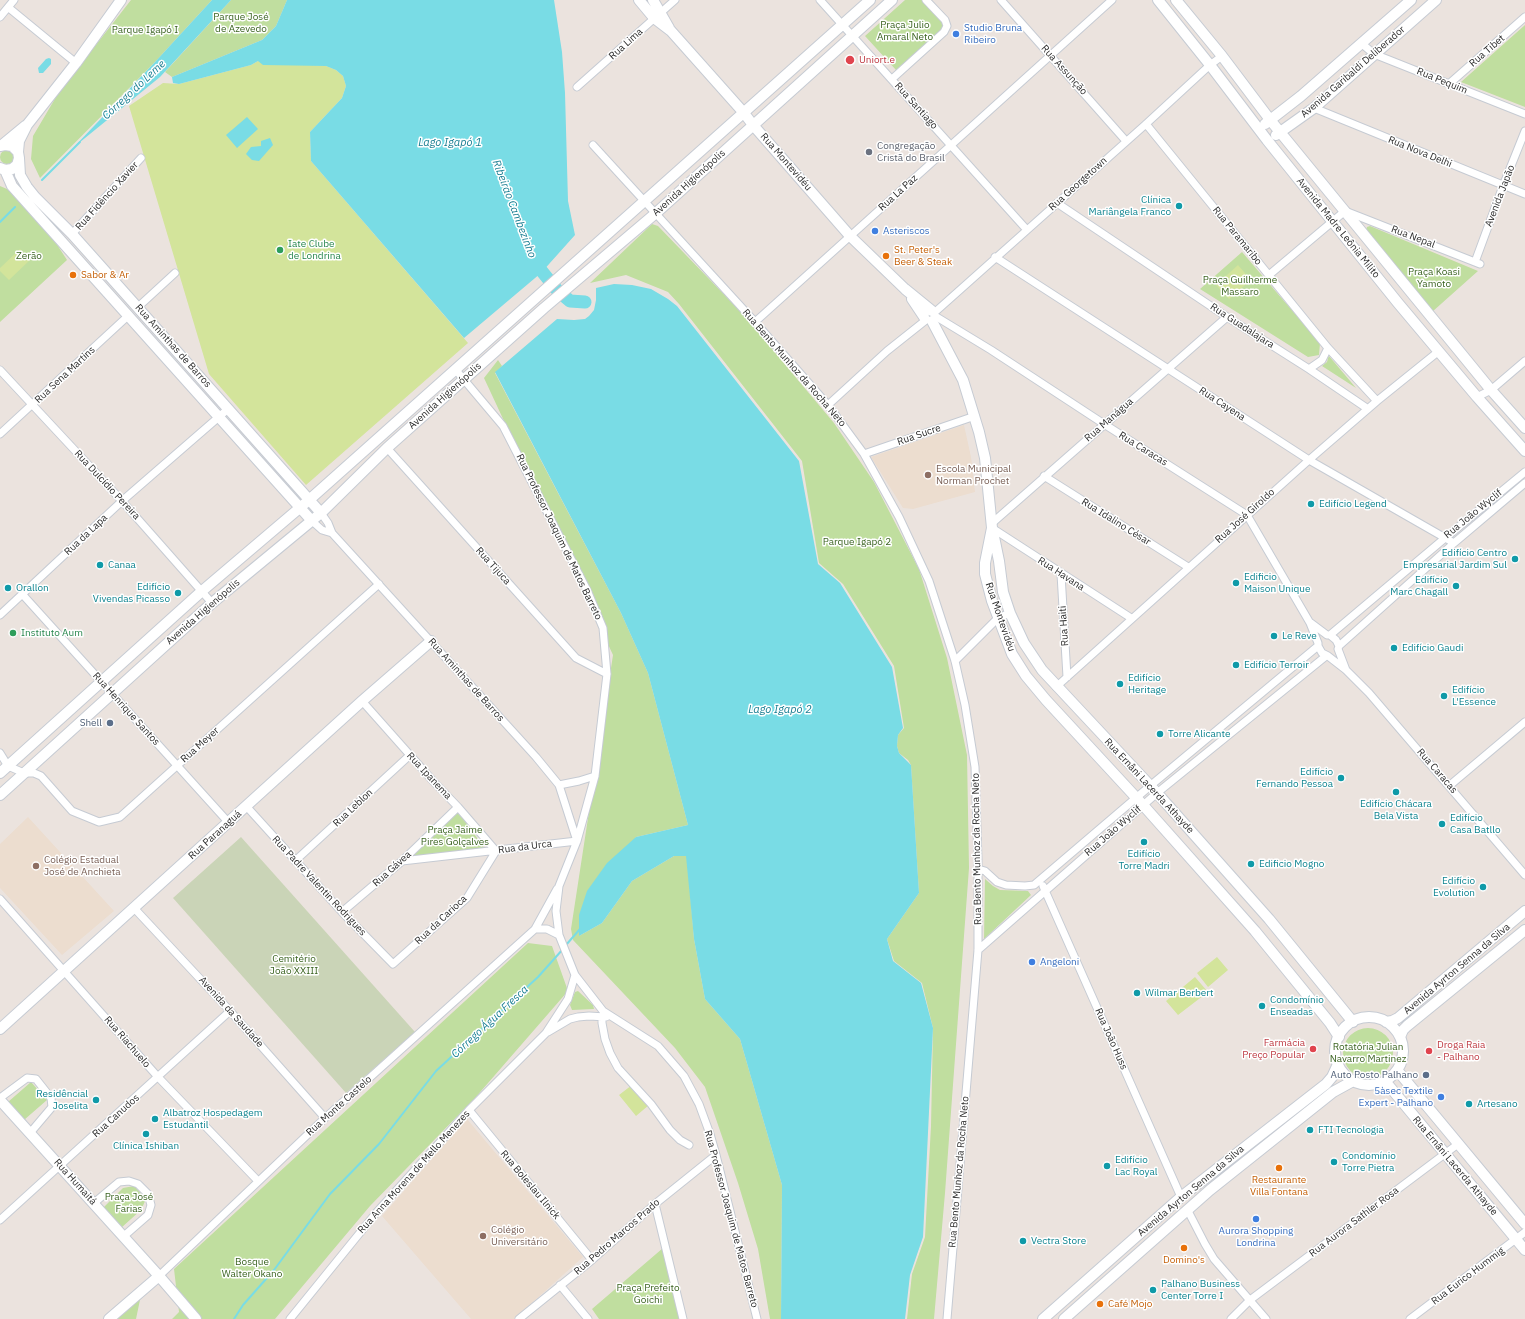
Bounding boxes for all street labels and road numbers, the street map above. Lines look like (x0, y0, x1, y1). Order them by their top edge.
street label: Avenida Garibaldi Deliberador (1299, 24, 1407, 120)
street label: Rua Lima (607, 26, 645, 62)
street label: Rua Tibet (1467, 32, 1507, 70)
street label: Rua Assunção (1038, 43, 1090, 97)
street label: Rua Pequim (1415, 65, 1469, 97)
street label: Rua Santiago (892, 80, 940, 132)
street label: Rua Montevidéu (758, 131, 814, 193)
street label: Rua Nova Delhi (1386, 134, 1454, 170)
street label: Avenida Higienópolis (650, 147, 728, 219)
street label: Rua Georgetown (1046, 155, 1110, 213)
street label: Rua Fidêncio Xavier (73, 159, 141, 233)
street label: Avenida Japão (1483, 163, 1517, 229)
street label: Rua La Paz (876, 172, 920, 214)
street label: Avenida Madre Leônia Milito (1294, 175, 1382, 281)
street label: Rua Paramaribo (1210, 204, 1264, 268)
street label: Rua Nepal (1389, 223, 1437, 251)
street label: Rua Guadalajara (1208, 301, 1276, 351)
street label: Rua Aminthas de Barros (132, 302, 214, 390)
street label: Rua Bento Munhoz da Rocha Neto (740, 307, 848, 429)
street label: Rua Sena Martins (32, 344, 98, 406)
street label: Avenida Higienópolis (406, 360, 484, 432)
street label: Rua Cayena (1197, 385, 1247, 423)
street label: Rua Manágua (1082, 396, 1136, 444)
street label: Rua Sucre (896, 422, 942, 448)
street label: Rua Caracas (1116, 429, 1170, 469)
street label: Rua Dulcídio Pereira (72, 448, 142, 522)
street label: Rua Professor Joaquim de Matos Barreto (513, 452, 605, 622)
street label: Rua José Giroldo (1213, 486, 1277, 546)
street label: Rua João Wyclif (1442, 487, 1504, 541)
street label: Rua Idalino César (1079, 496, 1153, 548)
street label: Rua da Lapa (62, 512, 110, 558)
street label: Rua Tijuca (473, 545, 513, 587)
street label: Rua Havana (1035, 554, 1087, 594)
street label: Avenida Higienópolis (164, 577, 242, 647)
street label: Rua Montevidéu (983, 581, 1017, 653)
street label: Rua Haiti (1057, 605, 1071, 647)
street label: Rua Aminthas de Barros (425, 636, 507, 724)
street label: Rua Henrique Santos (90, 670, 162, 748)
street label: Rua Meyer (178, 725, 222, 765)
street label: Rua Ernâni Lacerda Athayde (1102, 736, 1196, 836)
street label: Rua Caracas (1414, 746, 1460, 796)
street label: Rua Ipanema (404, 750, 454, 802)
street label: Rua Bento Munhoz da Rocha Neto (970, 773, 984, 925)
street label: Rua Leblon (331, 787, 375, 829)
street label: Rua João Wyclif (1082, 803, 1144, 859)
street label: Rua Paranaguá (186, 808, 244, 862)
street label: Rua Padre Valentin Rodrigues (269, 833, 369, 939)
street label: Rua da Urca (497, 838, 553, 856)
street label: Rua Gávea (370, 849, 414, 889)
street label: Rua da Carioca (412, 893, 470, 947)
street label: Avenida Ayrton Senna da Silva (1401, 921, 1513, 1017)
street label: Avenida da Saudade (196, 974, 266, 1050)
street label: Rua João Huss (1092, 1006, 1130, 1072)
street label: Rua Riachuelo (101, 1014, 153, 1070)
street label: Rua Monte Castelo (304, 1073, 374, 1139)
street label: Rua Canudos (90, 1092, 142, 1140)
street label: Rua Bento Munhoz da Rocha Neto (946, 1096, 972, 1248)
street label: Rua Anna Morena de Mello Menezes (355, 1108, 473, 1236)
street label: Rua Ernâni Lacerda Athayde (1410, 1114, 1500, 1218)
street label: Rua Professor Joaquim de Matos Barreto (702, 1129, 760, 1309)
street label: Avenida Ayrton Senna da Silva (1135, 1143, 1247, 1239)
street label: Rua Boleslau Ilnick (498, 1148, 562, 1222)
street label: Rua Humaitá (51, 1156, 99, 1208)
street label: Rua Aurora Sathler Rosa (1307, 1184, 1401, 1260)
street label: Rua Pedro Marcos Prado (572, 1196, 662, 1278)
street label: Rua Eurico Hummig (1429, 1245, 1507, 1307)

